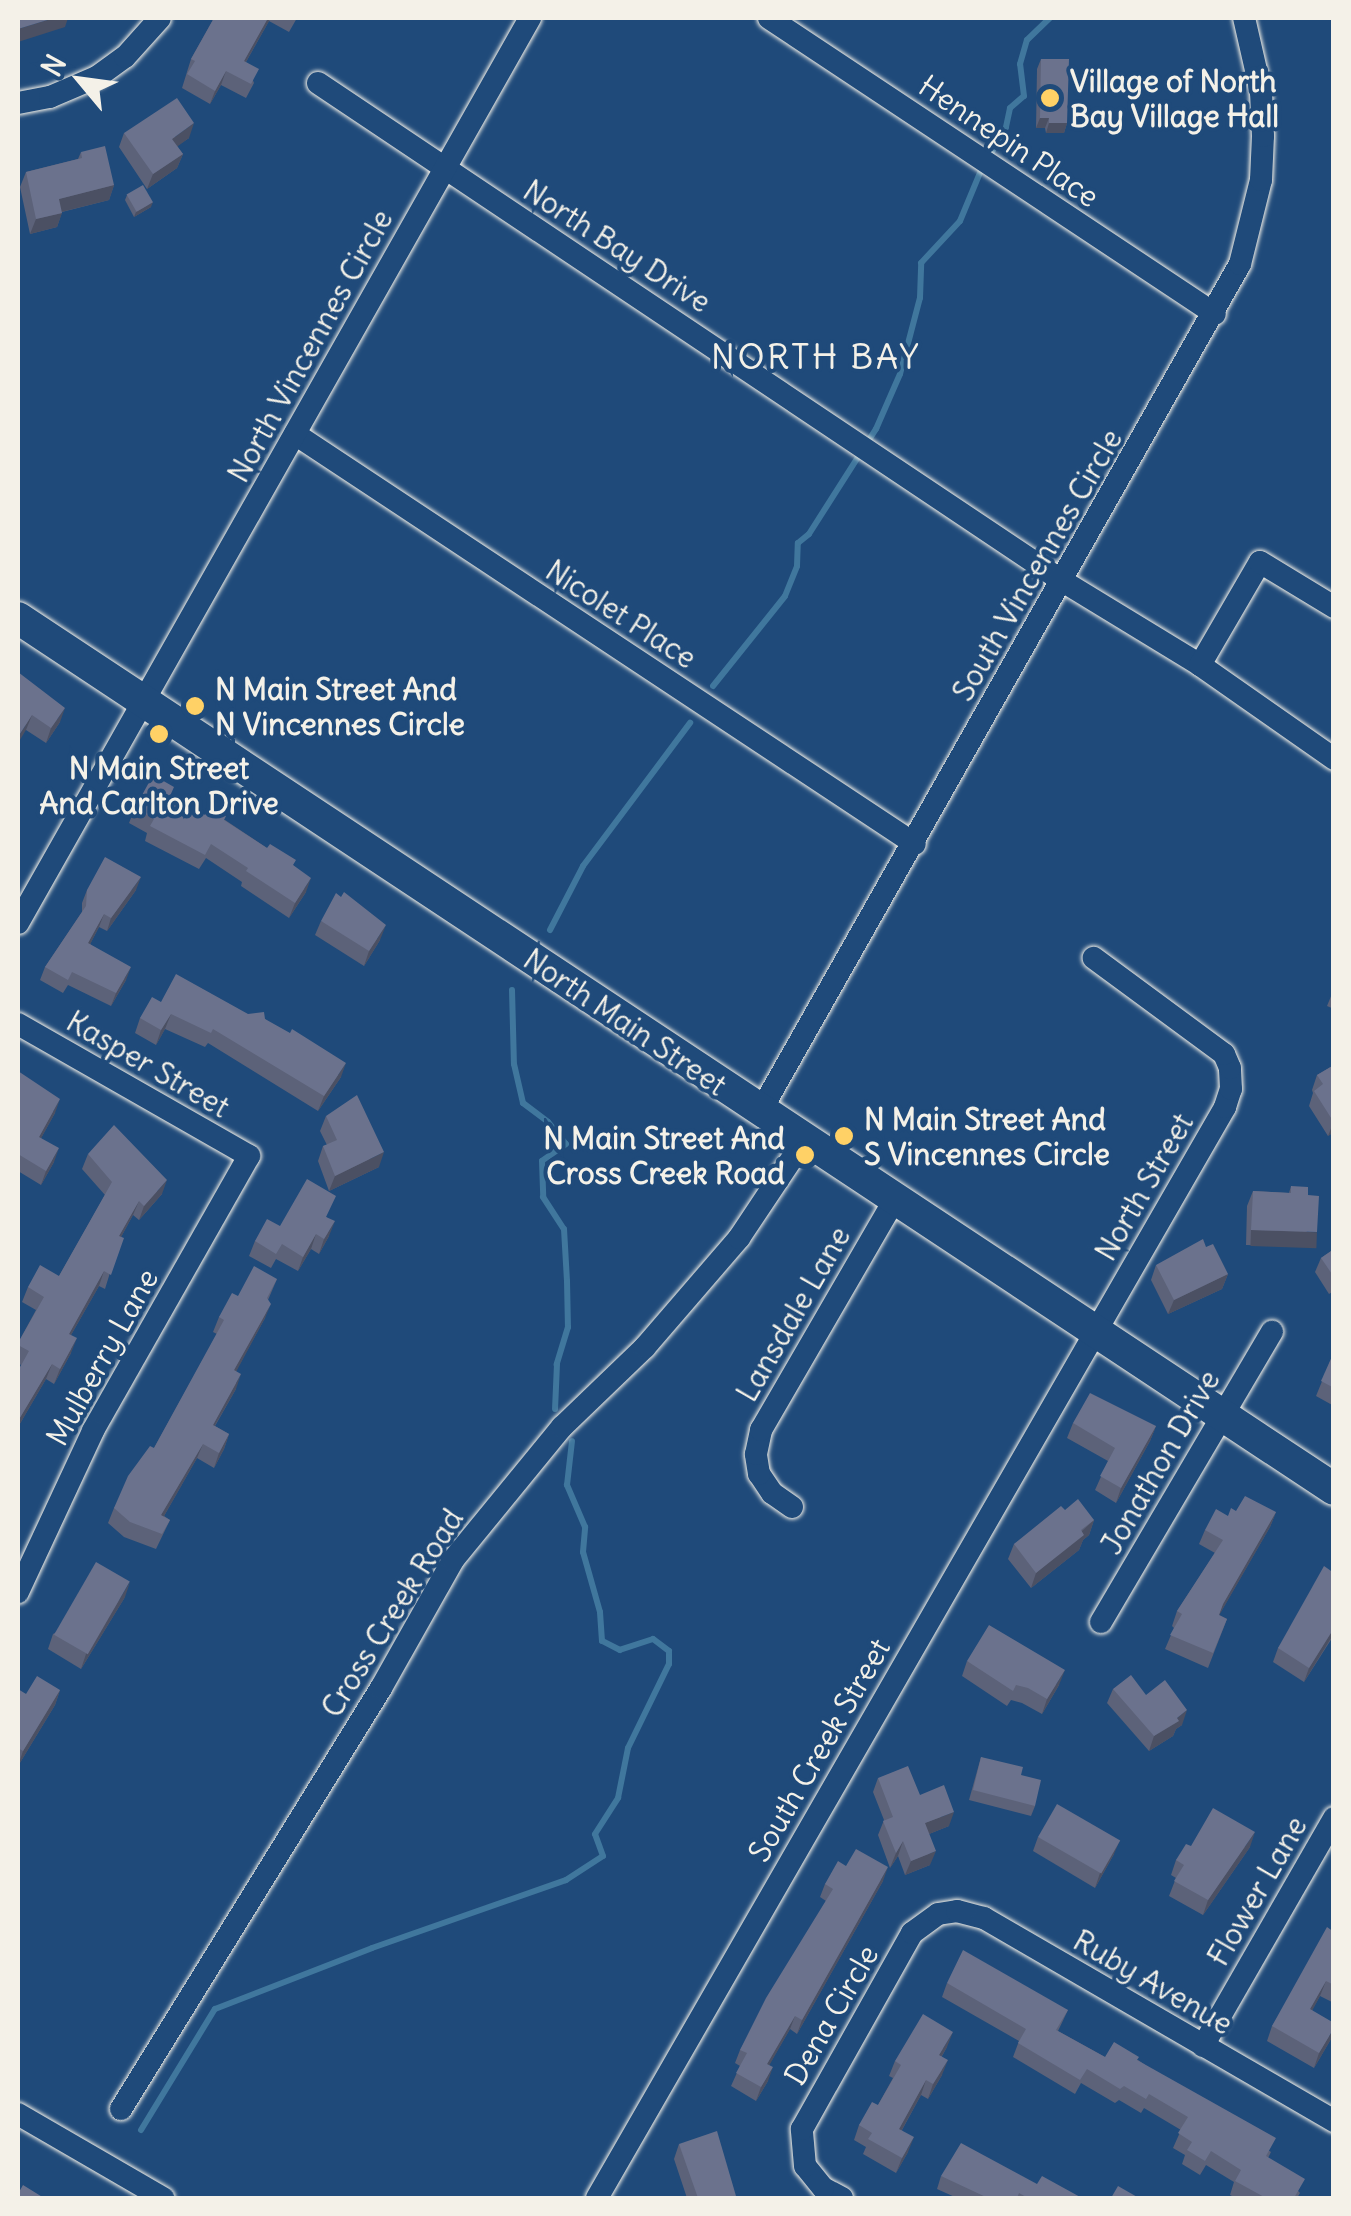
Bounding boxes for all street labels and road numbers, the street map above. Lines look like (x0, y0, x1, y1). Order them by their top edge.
street label: Hennepin Place (912, 68, 1106, 214)
street label: North Bay Drive (517, 172, 717, 320)
street label: North Vincennes Circle (220, 203, 400, 489)
street label: South Vincennes Circle (944, 423, 1130, 707)
street label: Nicolet Place (539, 552, 703, 676)
street label: North Main Street (517, 941, 733, 1103)
street label: Kasper Street (60, 1003, 236, 1125)
street label: North Street (1087, 1107, 1201, 1267)
street label: Lansdale Lane (728, 1220, 858, 1408)
street label: Mulberry Lane (39, 1262, 165, 1452)
street label: Jonathon Drive (1093, 1364, 1227, 1560)
street label: Cross Creek Road (313, 1502, 471, 1724)
street label: South Creek Street (741, 1632, 897, 1868)
street label: Flower Lane (1200, 1810, 1314, 1972)
street label: Ruby Avenue (1067, 1922, 1239, 2042)
street label: Dena Circle (776, 1939, 886, 2091)

